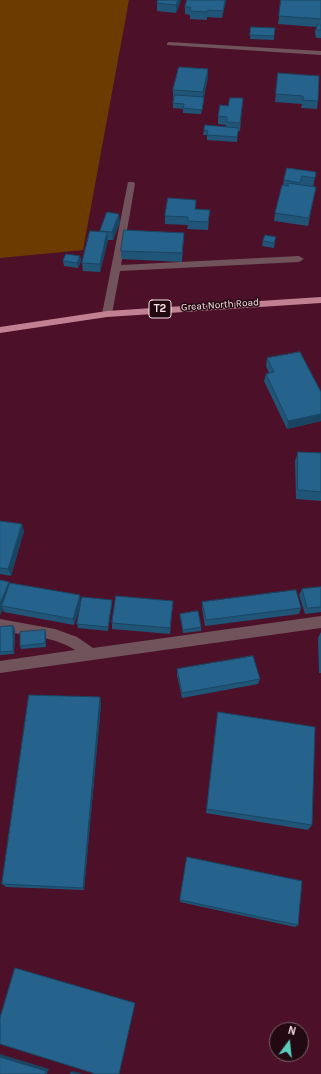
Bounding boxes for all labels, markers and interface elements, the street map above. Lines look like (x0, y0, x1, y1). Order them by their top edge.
street label: Great North Road (181, 296, 259, 314)
road number: T2 (149, 300, 171, 318)
north arrow (269, 1022, 309, 1062)
text: N (286, 1024, 297, 1038)

